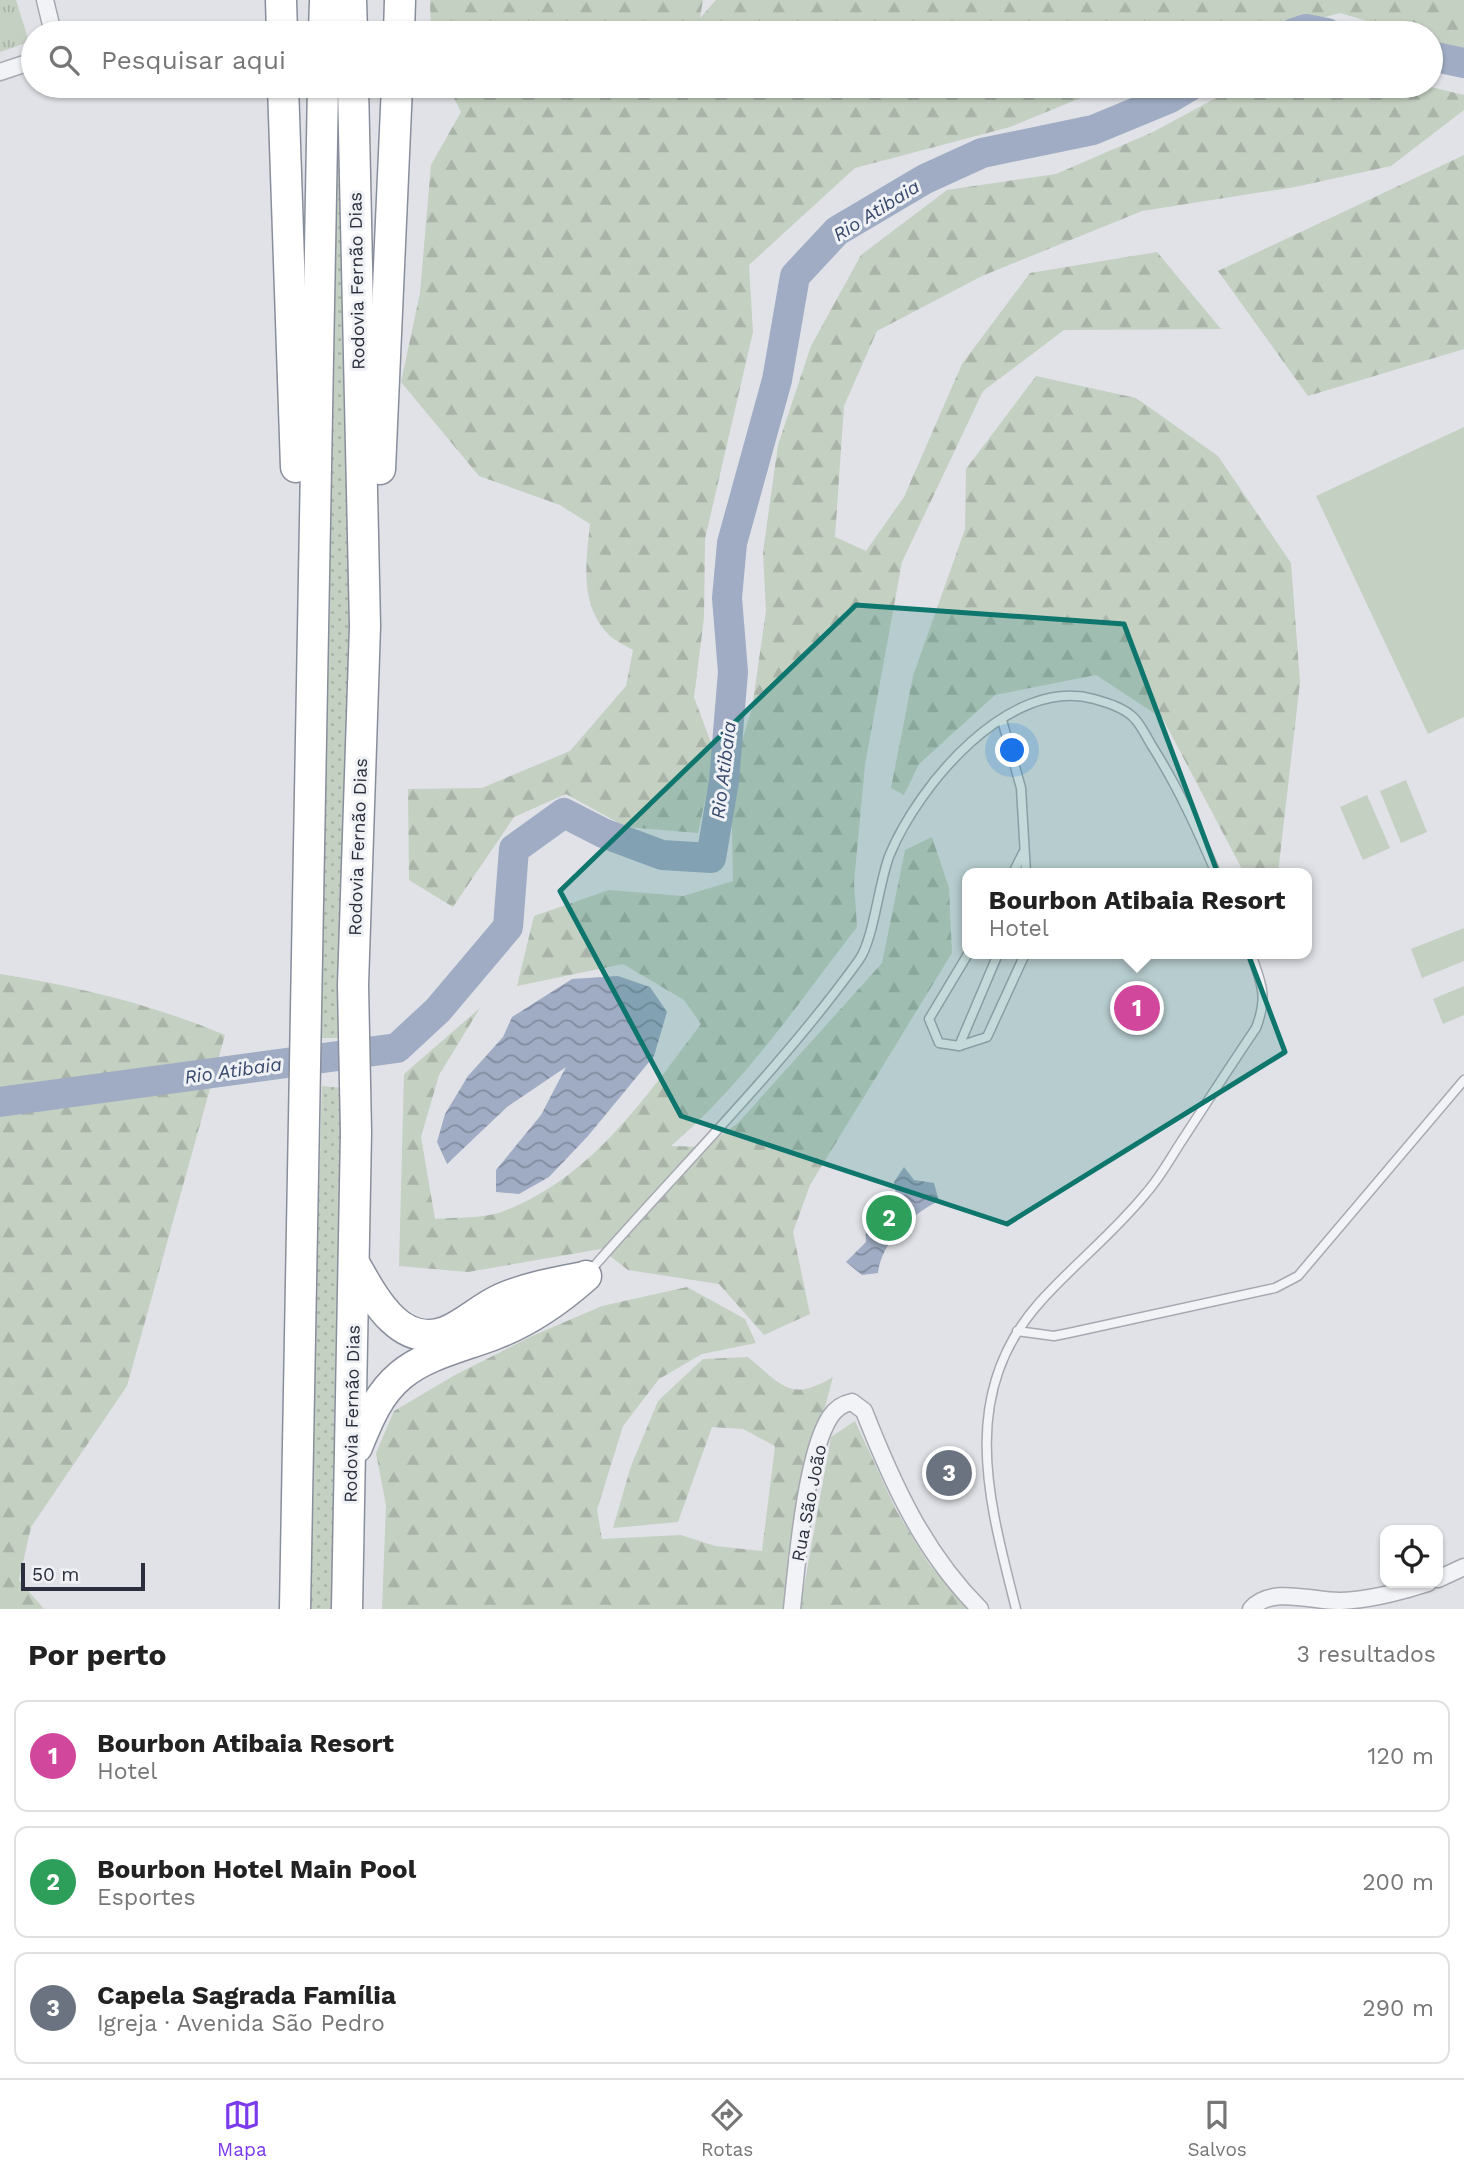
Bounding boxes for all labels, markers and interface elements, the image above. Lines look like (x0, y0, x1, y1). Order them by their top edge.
search box (21, 21, 1443, 98)
icon: search (45, 41, 83, 79)
text: Pesquisar aqui (101, 45, 286, 75)
water label: Rio Atibaia (829, 175, 924, 246)
street label: Rodovia Fernão Dias (344, 192, 369, 370)
water label: Rio Atibaia (706, 720, 741, 820)
your location (995, 733, 1029, 767)
street label: Rodovia Fernão Dias (344, 758, 371, 936)
popup (962, 868, 1312, 959)
text: Bourbon Atibaia Resort (989, 885, 1285, 915)
text: Hotel (989, 915, 1049, 942)
pin: 1 (1114, 982, 1160, 1034)
water label: Rio Atibaia (183, 1052, 283, 1089)
pin: 2 (866, 1192, 912, 1244)
street label: Rodovia Fernão Dias (339, 1325, 364, 1503)
street label: Rua São João (787, 1443, 830, 1563)
pin: 3 (926, 1447, 972, 1499)
map controls (1380, 1525, 1443, 1588)
button: locate (1380, 1525, 1443, 1588)
scale bar (21, 1560, 145, 1592)
text: 50 m (32, 1563, 79, 1586)
text: Por perto (28, 1637, 166, 1672)
text: 3 resultados (1297, 1641, 1436, 1668)
text: Bourbon Atibaia Resort (97, 1728, 394, 1758)
text: 1 (48, 1743, 58, 1770)
text: 120 m (1368, 1743, 1434, 1770)
text: Hotel (97, 1758, 157, 1785)
text: Bourbon Hotel Main Pool (97, 1854, 416, 1884)
text: 2 (46, 1869, 60, 1896)
text: 200 m (1362, 1869, 1434, 1896)
text: Esportes (97, 1884, 196, 1911)
text: Capela Sagrada Família (97, 1980, 396, 2010)
text: 3 (46, 1995, 60, 2022)
text: 290 m (1362, 1995, 1434, 2022)
text: Igreja · Avenida São Pedro (97, 2010, 385, 2037)
tab: Mapa (217, 2096, 267, 2161)
tab: Rotas (701, 2096, 753, 2161)
tab: Salvos (1187, 2096, 1247, 2161)

